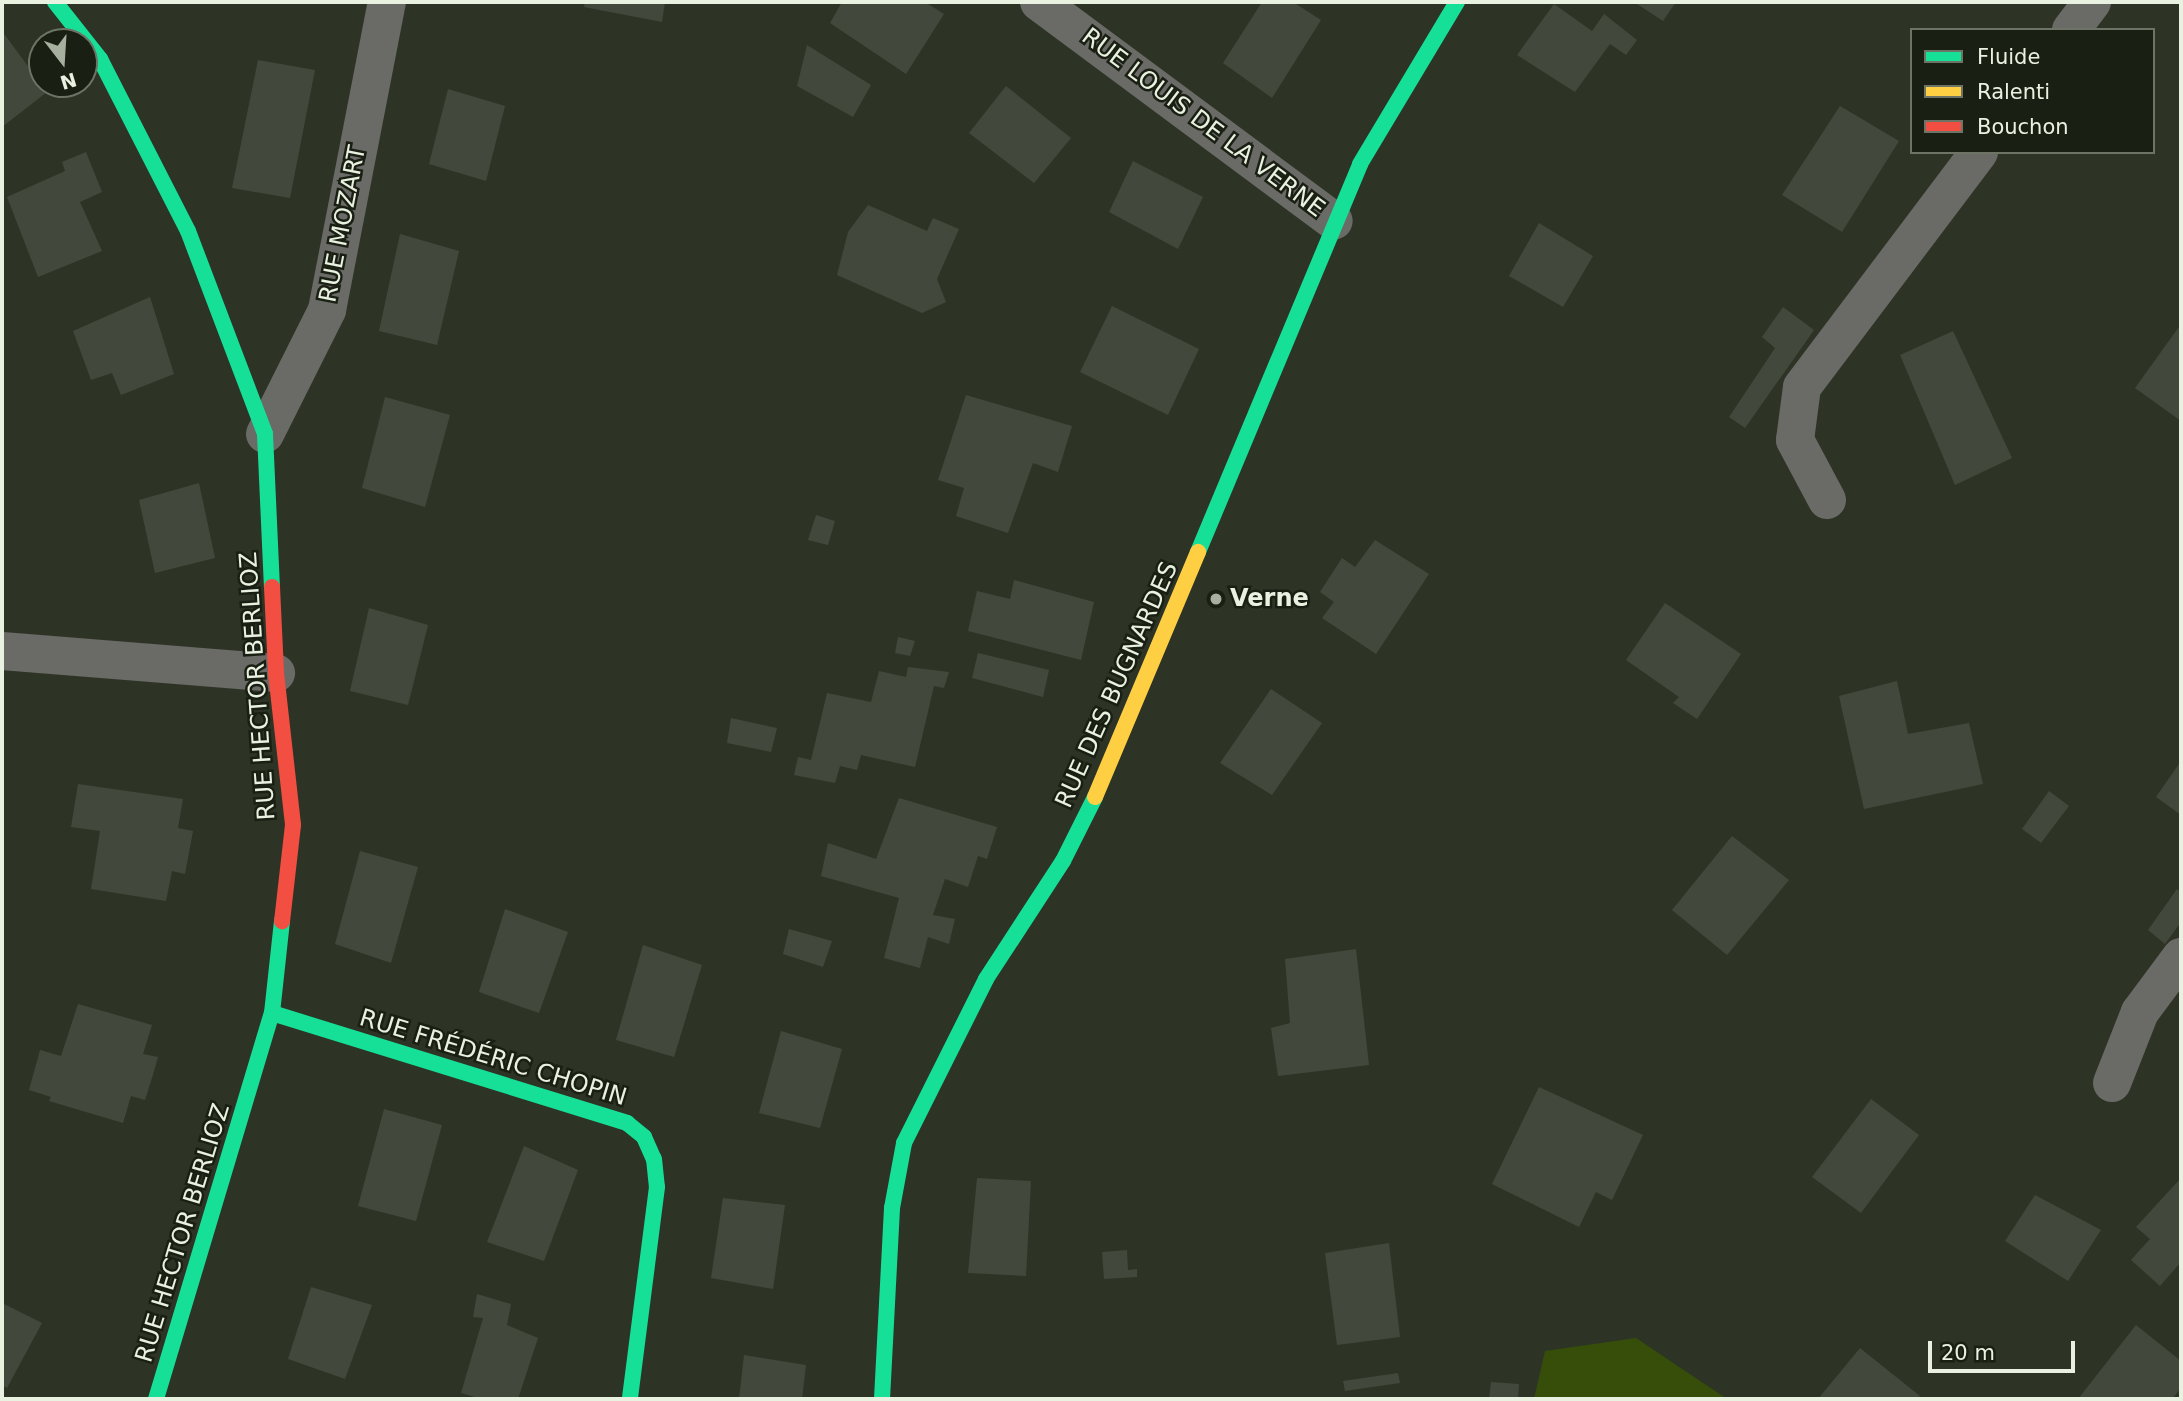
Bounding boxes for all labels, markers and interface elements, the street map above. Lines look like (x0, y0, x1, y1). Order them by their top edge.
street label: RUE LOUIS DE LA VERNE (1076, 22, 1330, 224)
north arrow (28, 28, 98, 98)
legend (1910, 28, 2155, 154)
text: Fluide (1977, 45, 2040, 69)
text: N (58, 68, 79, 94)
text: Ralenti (1977, 80, 2050, 104)
text: Bouchon (1977, 115, 2069, 139)
street label: RUE MOZART (314, 143, 372, 305)
street label: RUE HECTOR BERLIOZ (234, 551, 282, 821)
street label: RUE DES BUGNARDES (1050, 558, 1184, 812)
place label: Verne (1230, 585, 1309, 613)
marker: Verne (1208, 591, 1224, 607)
street label: RUE FRÉDÉRIC CHOPIN (356, 1004, 630, 1112)
street label: RUE HECTOR BERLIOZ (130, 1100, 236, 1366)
scale bar (1931, 1328, 2078, 1372)
text: 20 m (1941, 1341, 1995, 1365)

